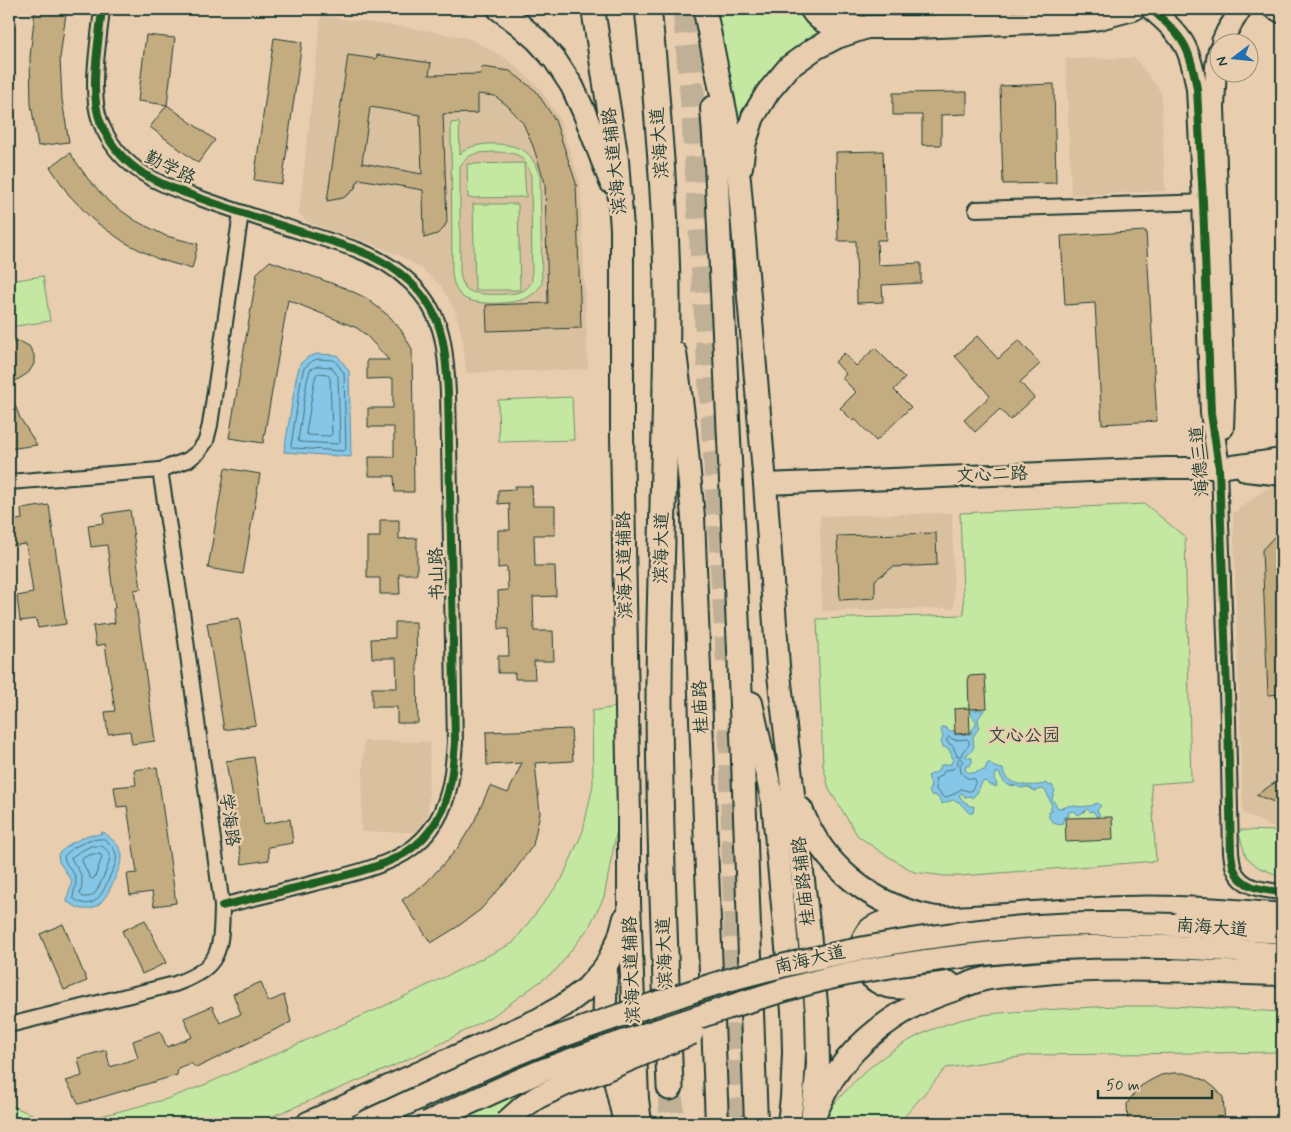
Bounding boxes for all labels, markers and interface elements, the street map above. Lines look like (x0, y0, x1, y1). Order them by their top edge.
north arrow (1208, 32, 1258, 82)
text: N (1213, 54, 1232, 68)
street label: 滨海大道辅路 (597, 106, 633, 216)
street label: 滨海大道 (646, 106, 674, 180)
street label: 勤学路 (140, 145, 200, 191)
street label: 海德三道 (1185, 424, 1215, 498)
street label: 文心二路 (956, 462, 1028, 488)
street label: 滨海大道辅路 (612, 511, 638, 619)
street label: 滨海大道 (649, 512, 675, 584)
street label: 书山路 (425, 547, 449, 601)
street label: 桂庙路 (688, 680, 714, 734)
park label: 文心公园 (988, 724, 1060, 748)
street label: 学海路 (213, 792, 245, 848)
street label: 桂庙路辅路 (787, 835, 821, 927)
street label: 南海大道 (1175, 914, 1249, 942)
street label: 滨海大道辅路 (618, 916, 646, 1024)
street label: 滨海大道 (652, 917, 678, 989)
street label: 南海大道 (772, 940, 848, 980)
scale bar (1098, 1067, 1212, 1099)
text: 50 m (1106, 1076, 1140, 1096)

